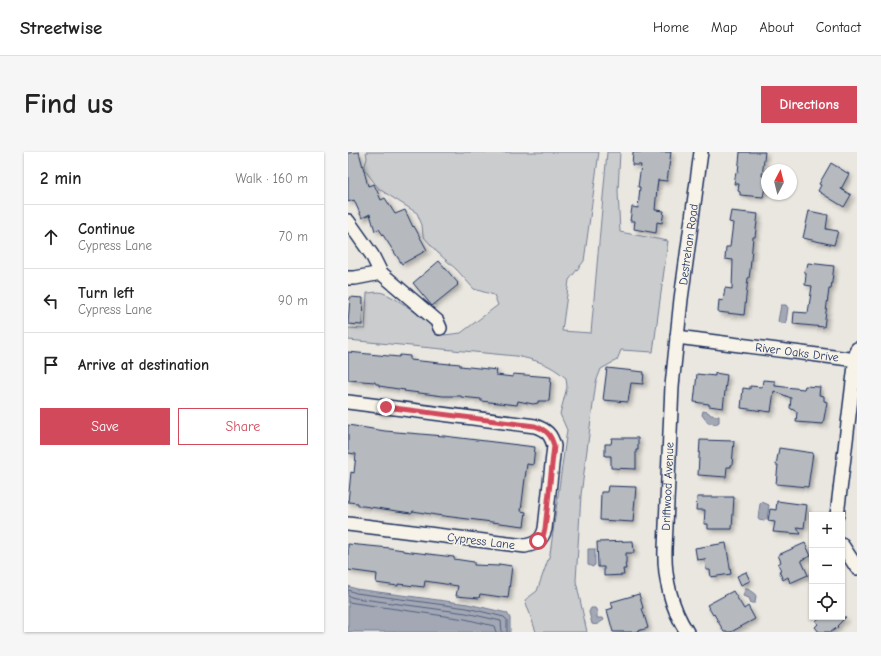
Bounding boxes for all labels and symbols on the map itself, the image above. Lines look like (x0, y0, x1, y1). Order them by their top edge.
north arrow (761, 164, 797, 200)
street label: Destrehan Road (676, 203, 701, 286)
street label: River Oaks Drive (754, 340, 840, 365)
route end (377, 398, 395, 416)
street label: Driftwood Avenue (659, 442, 677, 531)
street label: Cypress Lane (446, 530, 516, 552)
route start (529, 532, 547, 550)

